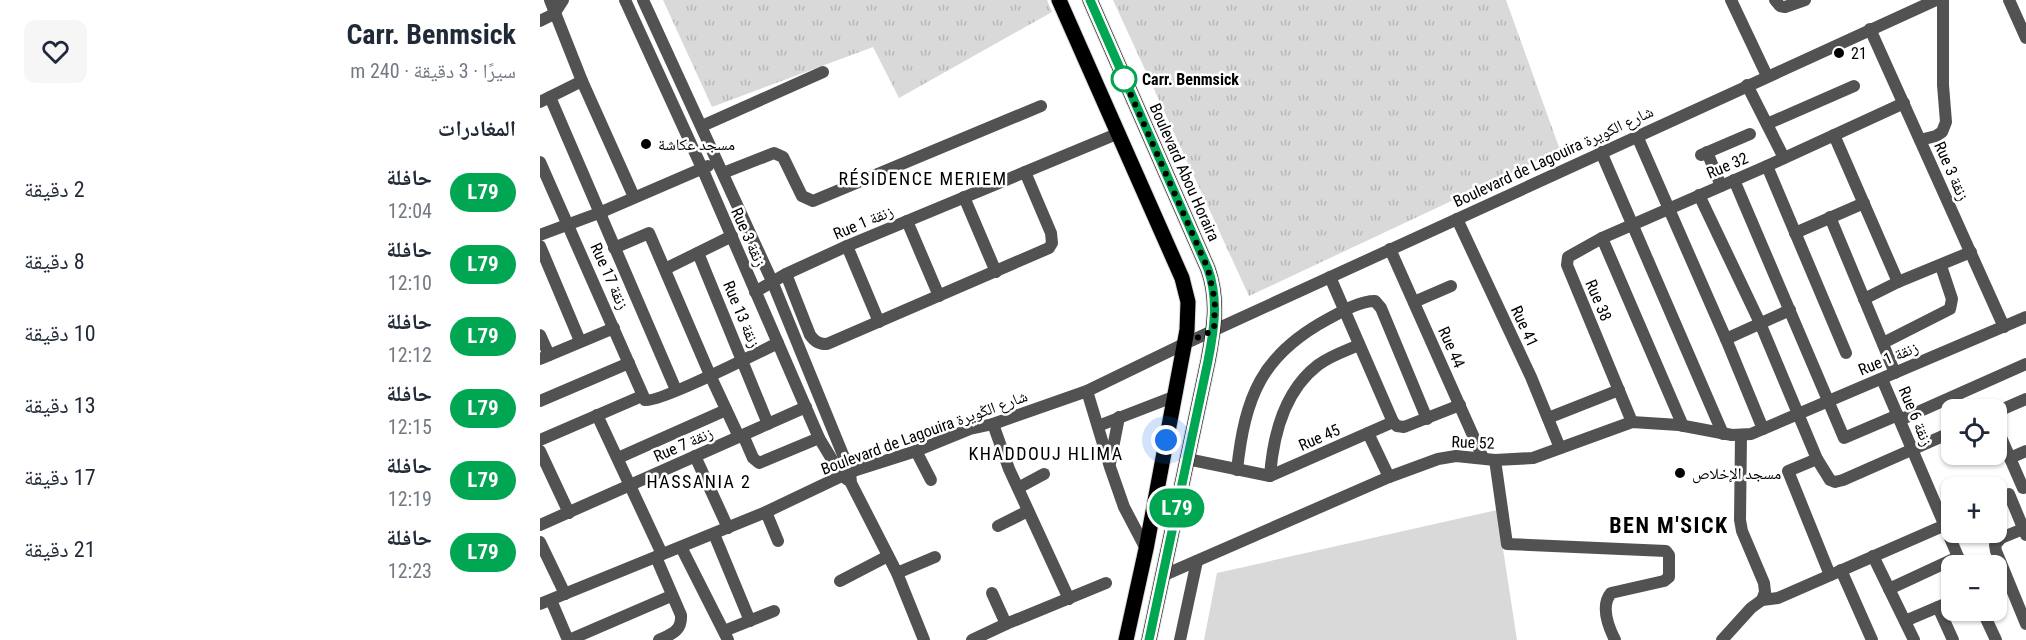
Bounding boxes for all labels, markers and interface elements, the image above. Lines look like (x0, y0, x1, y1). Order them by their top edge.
text: Carr. Benmsick (346, 18, 516, 51)
button: heart (24, 20, 87, 83)
place label: 21 (1851, 44, 1867, 63)
marker: 21 (1832, 46, 1846, 60)
text: سيرًا · 3 دقيقة · 240 m (350, 59, 516, 83)
marker: Carr. Benmsick (1111, 66, 1137, 92)
place label: Carr. Benmsick (1142, 70, 1239, 89)
street label: Boulevard Abou Horaira (1146, 100, 1224, 244)
street label: Boulevard de Lagouira شارع الكويرة (1450, 102, 1657, 212)
text: المغادرات (438, 116, 516, 141)
place label: مسجد عكاشة (658, 135, 735, 154)
marker: مسجد عكاشة (639, 137, 653, 151)
street label: Rue 3 زنقة (1930, 139, 1973, 204)
street label: Rue 32 (1704, 148, 1751, 183)
text: حافلة (386, 165, 432, 190)
district label: RÉSIDENCE MERIEM (838, 168, 1008, 189)
text: 2 دقيقة (24, 177, 85, 202)
text: L79 (467, 180, 499, 204)
text: 12:04 (388, 199, 432, 223)
street label: Rue 1 زنقة (830, 201, 896, 244)
street label: Rue 3 زنقة (727, 205, 770, 270)
text: حافلة (386, 237, 432, 262)
street label: Rue 17 زنقة (586, 240, 633, 312)
text: 8 دقيقة (24, 249, 85, 274)
text: L79 (467, 252, 499, 276)
text: 12:10 (388, 271, 432, 295)
street label: Rue 38 (1581, 277, 1616, 324)
street label: Rue 13 زنقة (719, 278, 764, 351)
street label: Rue 41 (1507, 303, 1542, 350)
text: حافلة (386, 309, 432, 334)
text: 10 دقيقة (24, 321, 96, 346)
text: L79 (467, 324, 499, 348)
street label: Rue 44 (1434, 324, 1469, 371)
street label: Rue 1 زنقة (1855, 337, 1921, 380)
text: 12:12 (388, 343, 432, 367)
text: حافلة (386, 381, 432, 406)
street label: Rue 6 زنقة (1894, 383, 1937, 449)
street label: Boulevard de Lagouira شارع الڭويرة (818, 386, 1030, 480)
text: 13 دقيقة (24, 393, 96, 418)
text: L79 (467, 396, 499, 420)
map controls (1941, 399, 2007, 621)
button: locate (1941, 399, 2007, 465)
text: 12:15 (388, 415, 432, 439)
street label: Rue 45 (1296, 420, 1343, 455)
street label: Rue 7 زنقة (651, 423, 716, 466)
your location (1151, 425, 1181, 455)
street label: Rue 52 (1451, 432, 1495, 453)
district label: KHADDOUJ HLIMA (968, 443, 1124, 464)
text: حافلة (386, 453, 432, 478)
place label: مسجد الإخلاص (1692, 464, 1781, 484)
text: 17 دقيقة (24, 465, 96, 490)
marker: مسجد الإخلاص (1673, 466, 1687, 480)
text: L79 (467, 468, 499, 492)
district label: HASSANIA 2 (647, 471, 751, 492)
button: + (1941, 477, 2007, 543)
text: 12:19 (388, 487, 432, 511)
line badge: L79 (1142, 488, 1212, 528)
text: L79 (1161, 496, 1193, 520)
district label: BEN M'SICK (1609, 513, 1729, 538)
text: حافلة (386, 525, 432, 550)
text: 21 دقيقة (24, 537, 96, 562)
text: L79 (467, 540, 499, 564)
button: − (1941, 555, 2007, 621)
text: 12:23 (388, 559, 432, 583)

